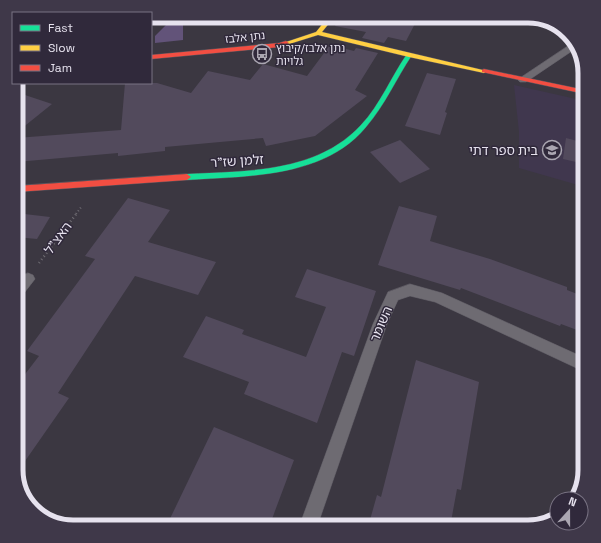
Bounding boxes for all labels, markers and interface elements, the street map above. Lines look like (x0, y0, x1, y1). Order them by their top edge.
legend (12, 12, 152, 84)
text: Fast (48, 20, 73, 36)
street label: נתן אלבז (224, 28, 266, 46)
text: Slow (48, 40, 75, 56)
place label: נתן אלבז/קיבוץ גלויות (276, 41, 345, 68)
bus stop icon: נתן אלבז/קיבוץ גלויות (251, 43, 273, 65)
text: Jam (48, 60, 72, 76)
school or university icon: בית ספר דתי (541, 139, 563, 161)
place label: בית ספר דתי (469, 142, 538, 159)
street label: זלמן שז"ר (210, 151, 264, 171)
street label: האצ"ל (41, 218, 75, 258)
street label: השומר (366, 304, 396, 344)
north arrow (549, 491, 589, 531)
text: N (567, 494, 579, 510)

